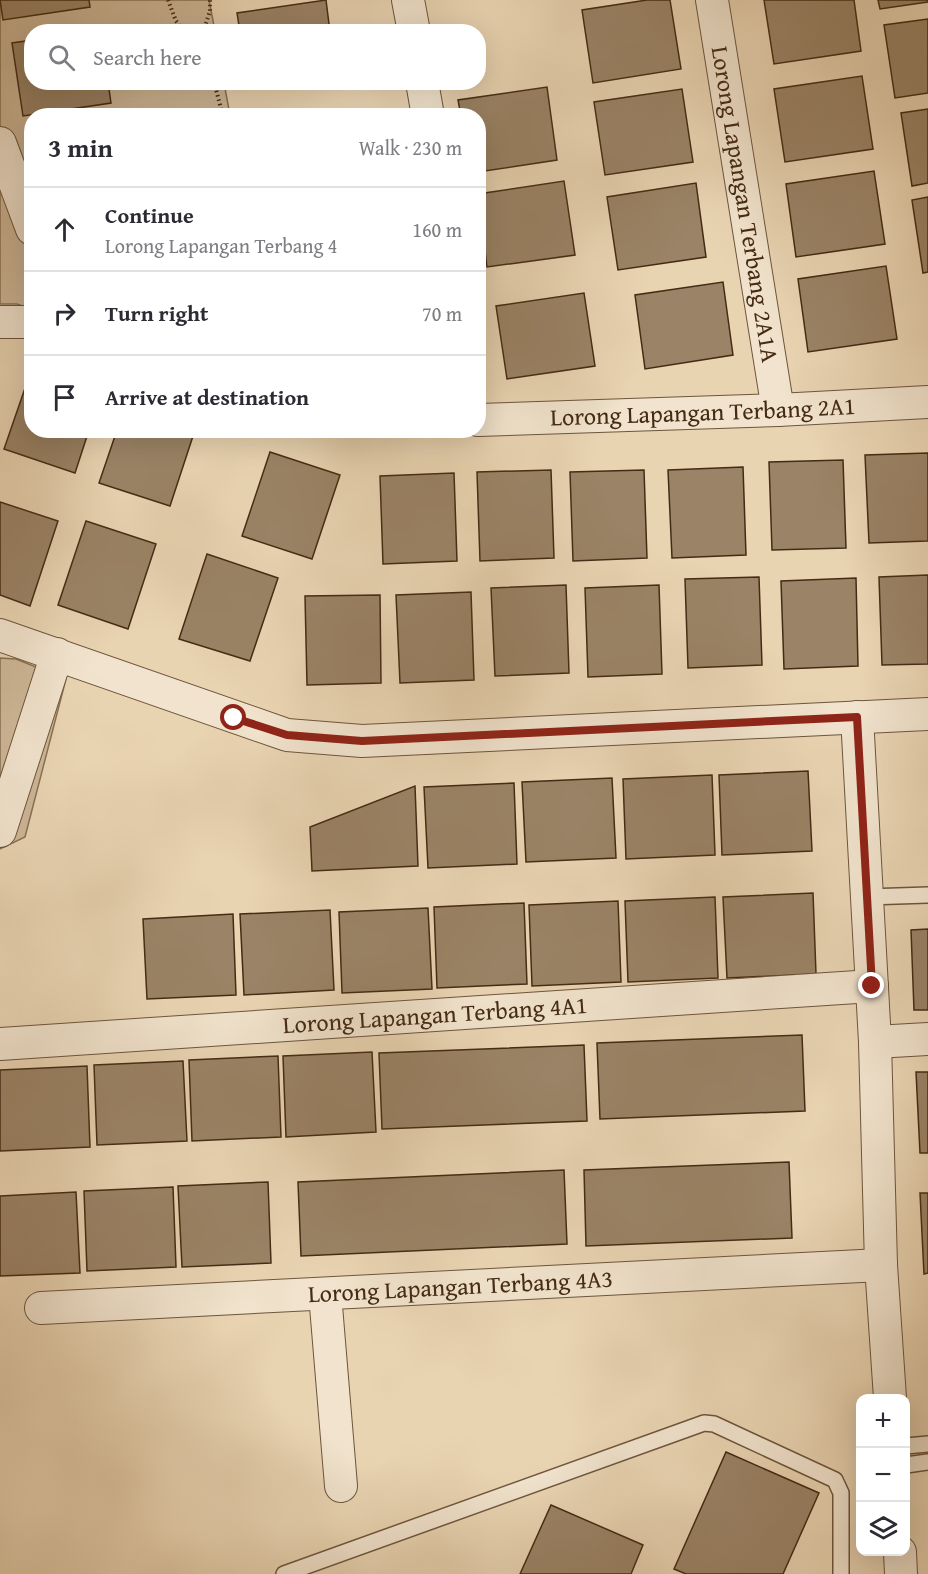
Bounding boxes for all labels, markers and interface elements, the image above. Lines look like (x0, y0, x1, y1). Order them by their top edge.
search box (24, 24, 486, 90)
icon: search (45, 41, 78, 74)
text: Search here (93, 41, 202, 73)
street label: Lorong Lapangan Terbang 2A1A (703, 44, 788, 365)
text: 3 min (48, 128, 113, 167)
text: Walk · 230 m (359, 133, 462, 162)
text: Continue (105, 199, 194, 231)
icon: ahead (48, 213, 81, 246)
text: 160 m (412, 215, 462, 244)
text: Lorong Lapangan Terbang 4 (105, 231, 337, 260)
icon: right (48, 297, 81, 330)
text: Turn right (105, 297, 208, 329)
text: 70 m (422, 299, 462, 328)
icon: arrive (48, 381, 81, 414)
text: Arrive at destination (105, 381, 309, 413)
street label: Lorong Lapangan Terbang 2A1 (550, 388, 856, 435)
route start (220, 704, 246, 730)
route end (858, 972, 884, 998)
street label: Lorong Lapangan Terbang 4A1 (282, 987, 588, 1042)
street label: Lorong Lapangan Terbang 4A3 (307, 1261, 614, 1311)
map controls (856, 1394, 910, 1556)
button: + (856, 1394, 910, 1448)
button: − (856, 1448, 910, 1502)
button: layers (856, 1502, 910, 1556)

